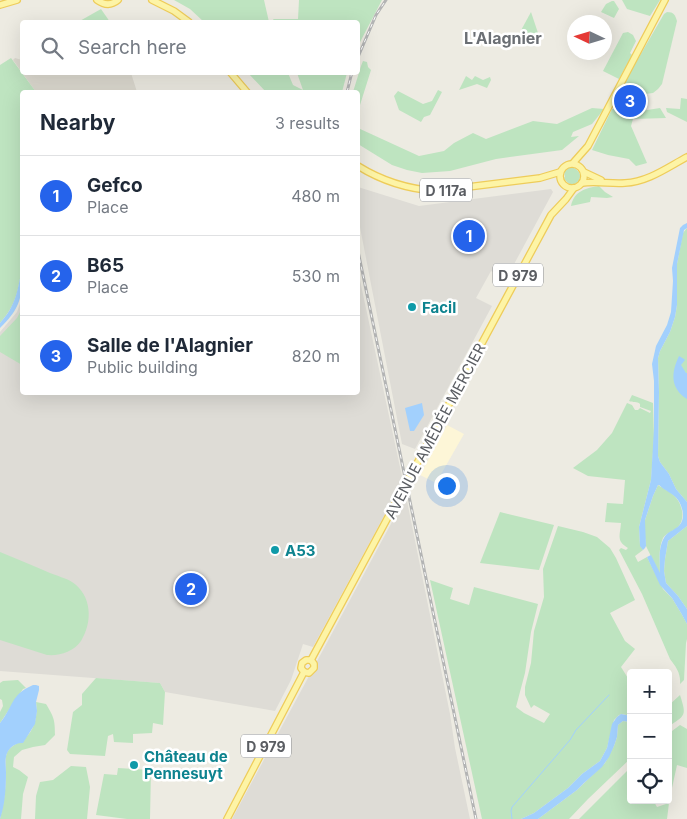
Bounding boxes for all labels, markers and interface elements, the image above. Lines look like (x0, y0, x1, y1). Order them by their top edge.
north arrow (567, 15, 612, 60)
search box (20, 20, 360, 75)
district label: L'Alagnier (464, 28, 542, 48)
icon: search (38, 34, 66, 62)
text: Search here (78, 36, 187, 59)
pin: 3 (614, 82, 646, 120)
text: Nearby (40, 110, 115, 135)
text: 3 results (275, 113, 340, 133)
text: Gefco (87, 174, 143, 197)
road number: D 117a (420, 178, 472, 202)
text: 1 (53, 186, 59, 206)
text: 480 m (291, 186, 340, 206)
text: Place (87, 197, 129, 217)
pin: 1 (453, 217, 485, 255)
text: B65 (87, 254, 124, 277)
road number: D 979 (493, 264, 543, 286)
text: 2 (51, 266, 61, 286)
text: 530 m (292, 266, 340, 286)
text: Place (87, 277, 129, 297)
place label: Facil (422, 298, 456, 317)
marker: Facil (406, 301, 418, 313)
text: Salle de l'Alagnier (87, 334, 253, 357)
street label: AVENUE AMÉDÉE MERCIER (381, 340, 490, 522)
text: 3 (51, 346, 61, 366)
text: 820 m (292, 346, 340, 366)
text: Public building (87, 357, 198, 377)
your location (434, 473, 460, 499)
place label: A53 (285, 541, 315, 560)
marker: A53 (269, 544, 281, 556)
pin: 2 (175, 570, 207, 608)
map controls (627, 669, 672, 804)
button: + (627, 669, 672, 714)
button: − (627, 714, 672, 759)
road number: D 979 (241, 734, 291, 758)
place label: Château de Pennesuyt (144, 747, 228, 783)
marker: Château de Pennesuyt (128, 759, 140, 771)
button: locate (627, 759, 672, 804)

